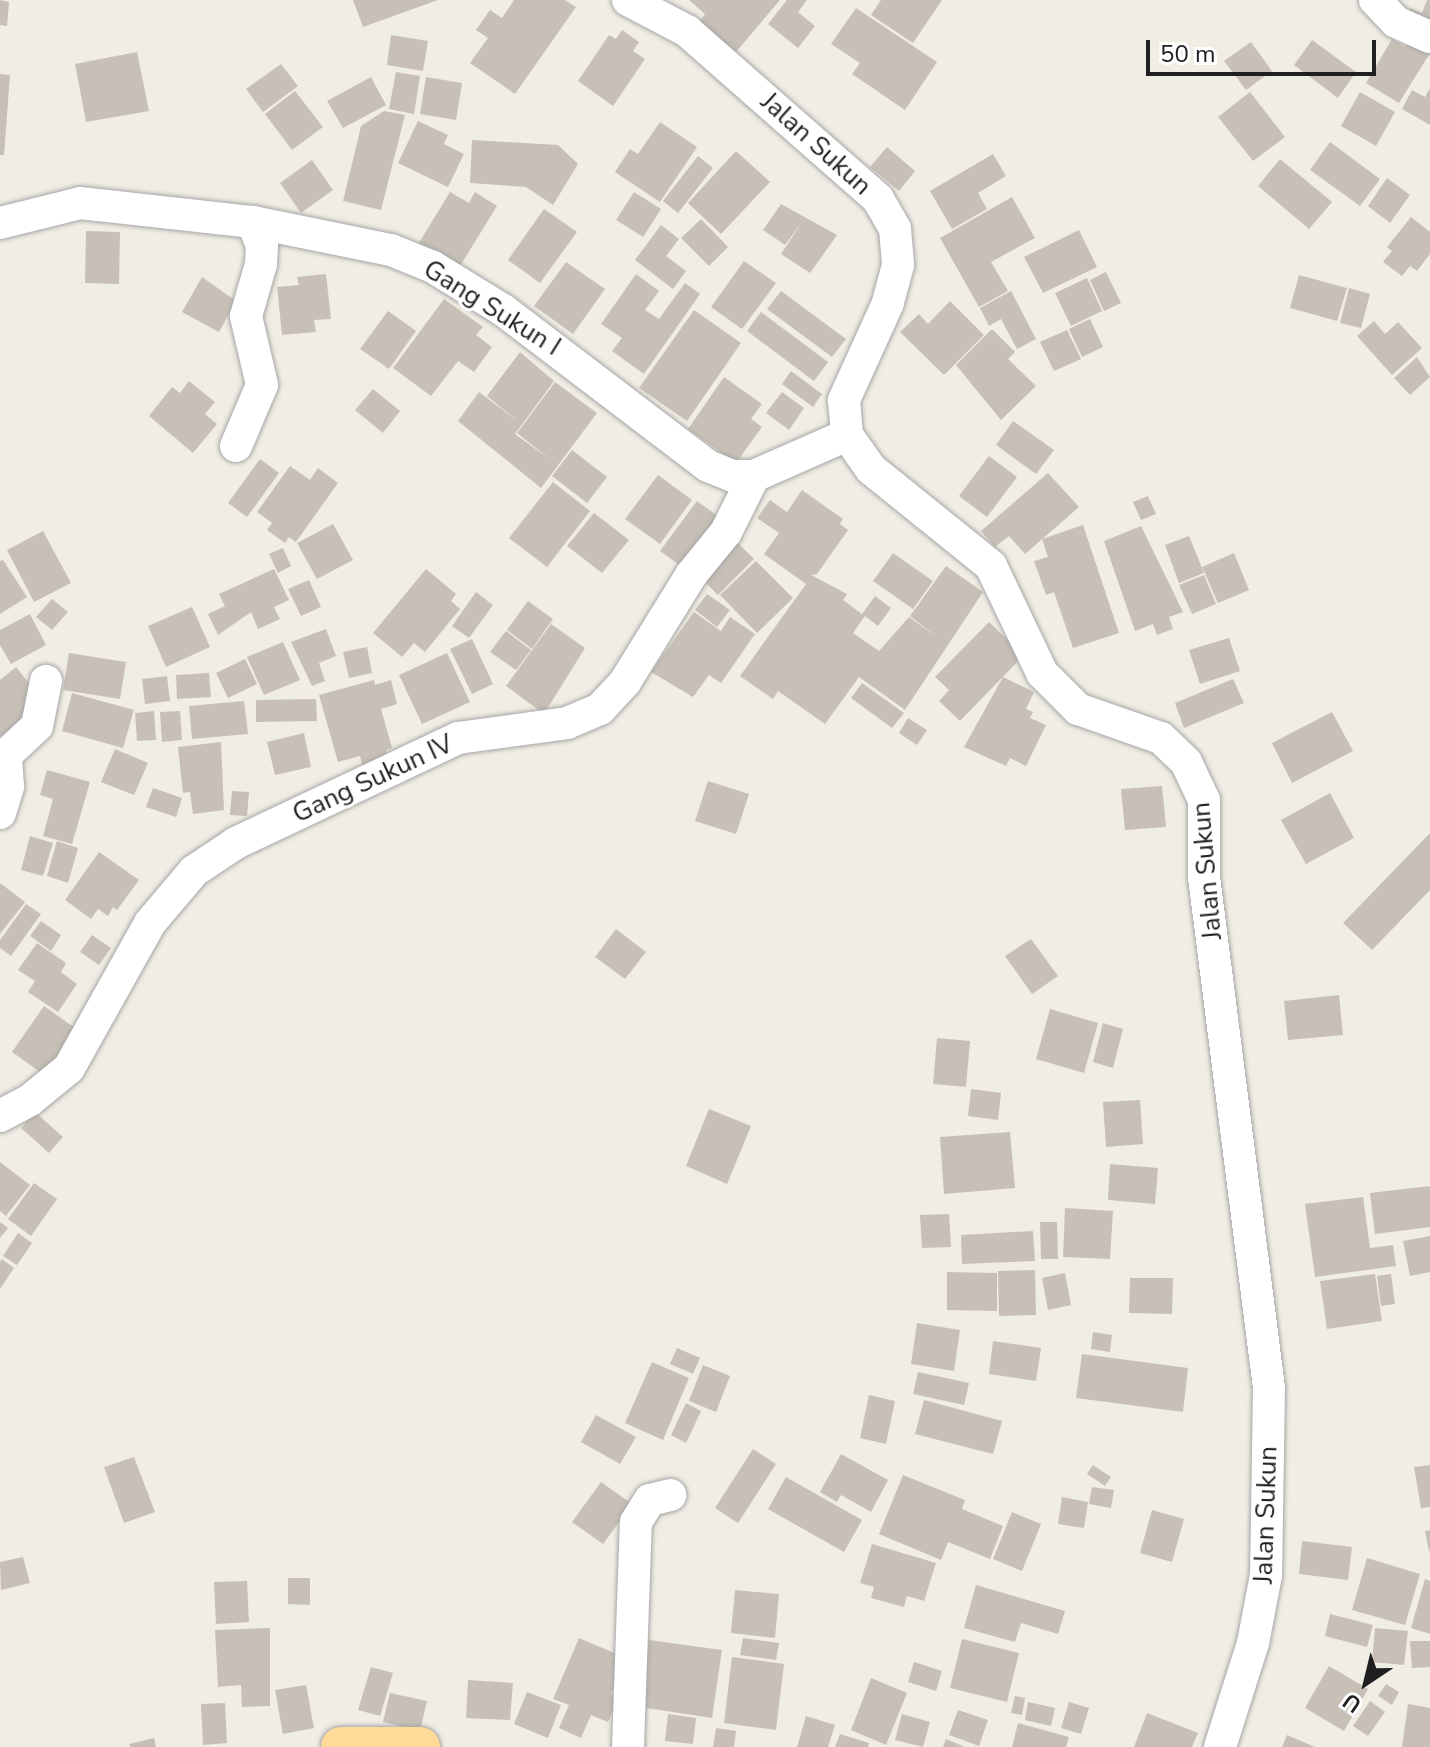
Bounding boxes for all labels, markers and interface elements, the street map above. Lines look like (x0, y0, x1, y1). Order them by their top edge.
scale bar (1150, 24, 1380, 74)
text: 50 m (1160, 38, 1216, 70)
street label: Jalan Sukun (754, 86, 878, 202)
street label: Gang Sukun I (418, 254, 566, 362)
street label: Gang Sukun IV (288, 728, 458, 830)
street label: Jalan Sukun (1185, 801, 1229, 941)
street label: Jalan Sukun (1248, 1445, 1284, 1585)
north arrow (1326, 1643, 1406, 1723)
text: U (1337, 1686, 1367, 1720)

